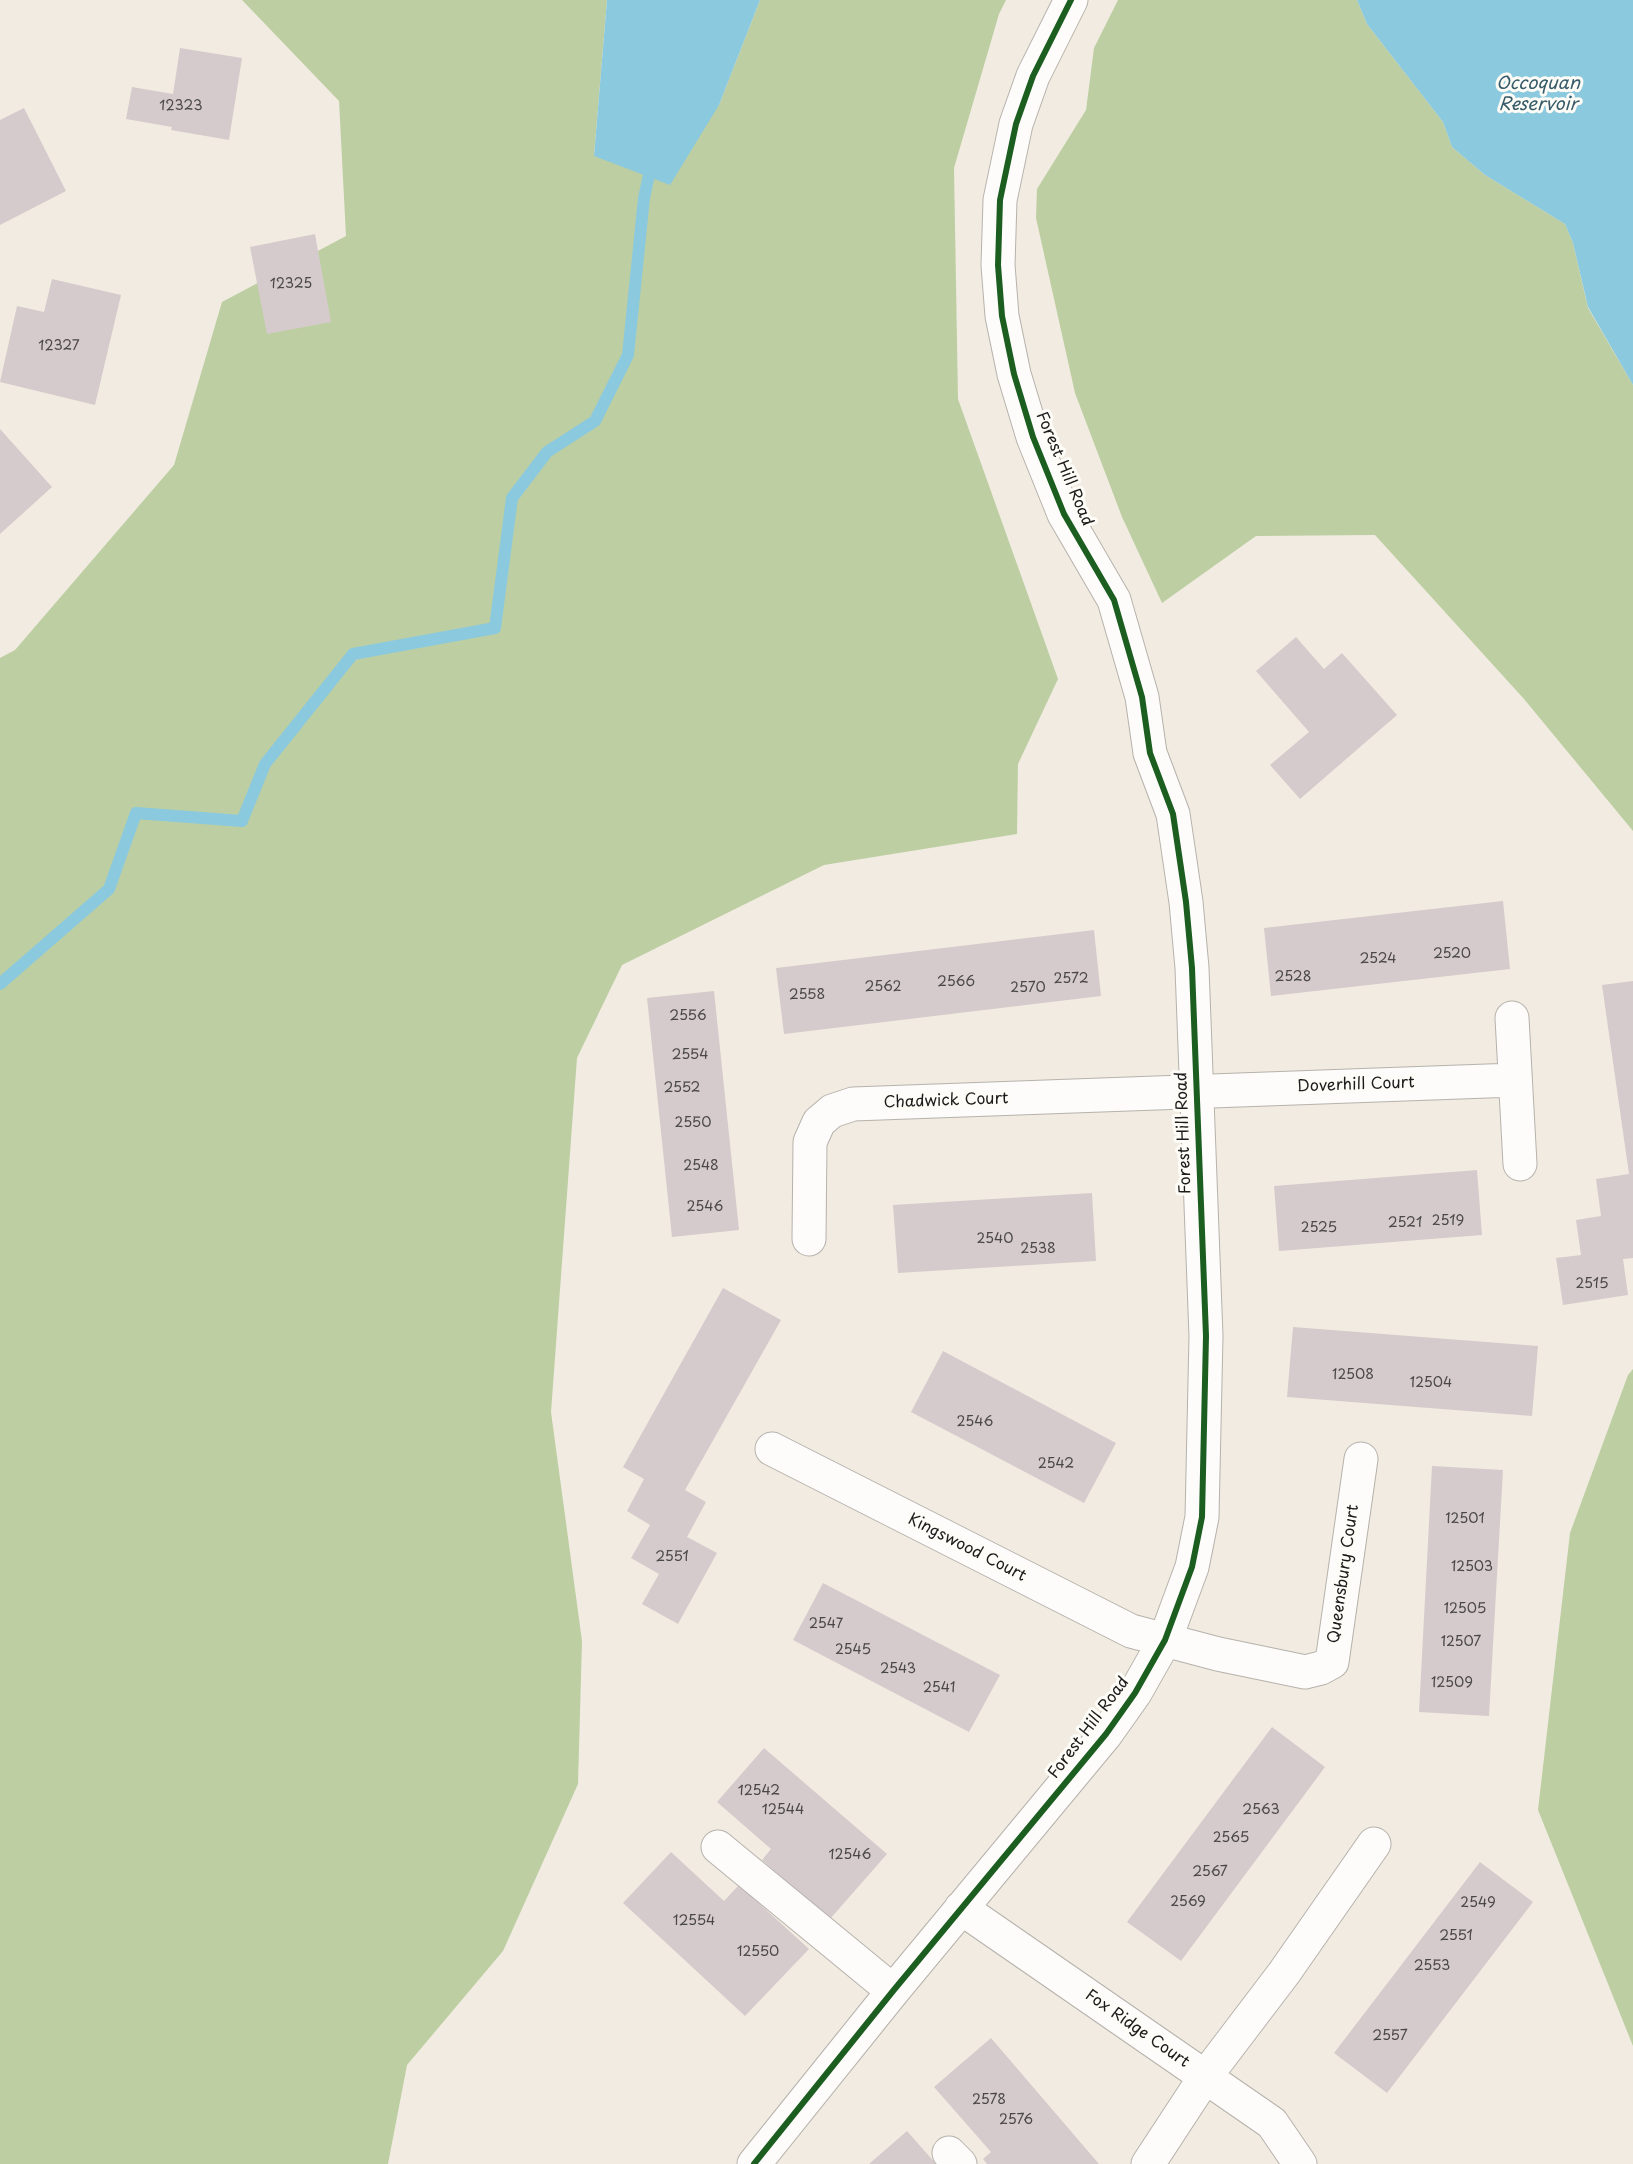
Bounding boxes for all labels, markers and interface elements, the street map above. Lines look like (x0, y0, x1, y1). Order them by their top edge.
water label: Occoquan Reservoir (1496, 73, 1580, 116)
house number: 12323 (159, 98, 203, 114)
house number: 12325 (270, 276, 312, 292)
house number: 12327 (38, 338, 80, 354)
street label: Forest Hill Road (1031, 409, 1097, 529)
house number: 2520 (1433, 946, 1471, 962)
house number: 2524 (1360, 951, 1396, 967)
house number: 2528 (1275, 969, 1311, 985)
house number: 2572 (1053, 971, 1089, 987)
house number: 2566 (937, 974, 975, 990)
house number: 2562 (865, 979, 901, 995)
house number: 2570 (1010, 980, 1046, 996)
house number: 2558 (789, 987, 825, 1003)
house number: 2556 (669, 1008, 707, 1024)
house number: 2554 (672, 1047, 708, 1063)
street label: Forest Hill Road (1172, 1072, 1196, 1194)
street label: Doverhill Court (1297, 1073, 1415, 1097)
house number: 2552 (663, 1080, 701, 1096)
street label: Chadwick Court (883, 1089, 1009, 1113)
house number: 2550 (675, 1115, 711, 1131)
house number: 2548 (683, 1158, 719, 1174)
house number: 2546 (687, 1199, 723, 1215)
house number: 2519 (1432, 1213, 1464, 1229)
house number: 2521 (1388, 1215, 1422, 1231)
house number: 2525 (1301, 1220, 1337, 1236)
house number: 2540 (976, 1231, 1014, 1247)
house number: 2538 (1020, 1241, 1056, 1257)
house number: 2515 (1575, 1276, 1609, 1292)
house number: 12508 (1332, 1367, 1374, 1383)
house number: 12504 (1410, 1375, 1452, 1391)
house number: 2546 (957, 1414, 993, 1430)
house number: 2542 (1038, 1456, 1074, 1472)
street label: Queensbury Court (1325, 1503, 1363, 1645)
street label: Kingswood Court (905, 1510, 1029, 1586)
house number: 12501 (1445, 1511, 1485, 1527)
house number: 2551 (655, 1549, 689, 1565)
house number: 12503 (1451, 1559, 1493, 1575)
house number: 12505 (1444, 1601, 1486, 1617)
house number: 2547 (809, 1616, 843, 1632)
house number: 12507 (1441, 1634, 1481, 1650)
house number: 2545 (835, 1642, 871, 1658)
house number: 2543 (880, 1661, 916, 1677)
street label: Forest Hill Road (1045, 1673, 1133, 1783)
house number: 12509 (1431, 1675, 1473, 1691)
house number: 2541 (923, 1680, 955, 1696)
house number: 12542 (738, 1783, 780, 1799)
house number: 12544 (762, 1802, 804, 1818)
house number: 2563 (1242, 1802, 1280, 1818)
house number: 2565 (1213, 1830, 1249, 1846)
house number: 12546 (829, 1847, 871, 1863)
house number: 2567 (1192, 1864, 1228, 1880)
house number: 2569 (1170, 1894, 1206, 1910)
house number: 2549 (1460, 1895, 1496, 1911)
house number: 12554 (673, 1913, 715, 1929)
house number: 2551 (1439, 1928, 1473, 1944)
house number: 12550 (737, 1944, 779, 1960)
house number: 2553 (1414, 1958, 1450, 1974)
street label: Fox Ridge Court (1081, 1986, 1193, 2072)
house number: 2557 (1372, 2028, 1408, 2044)
house number: 2578 (972, 2092, 1006, 2108)
house number: 2576 (999, 2112, 1033, 2128)

